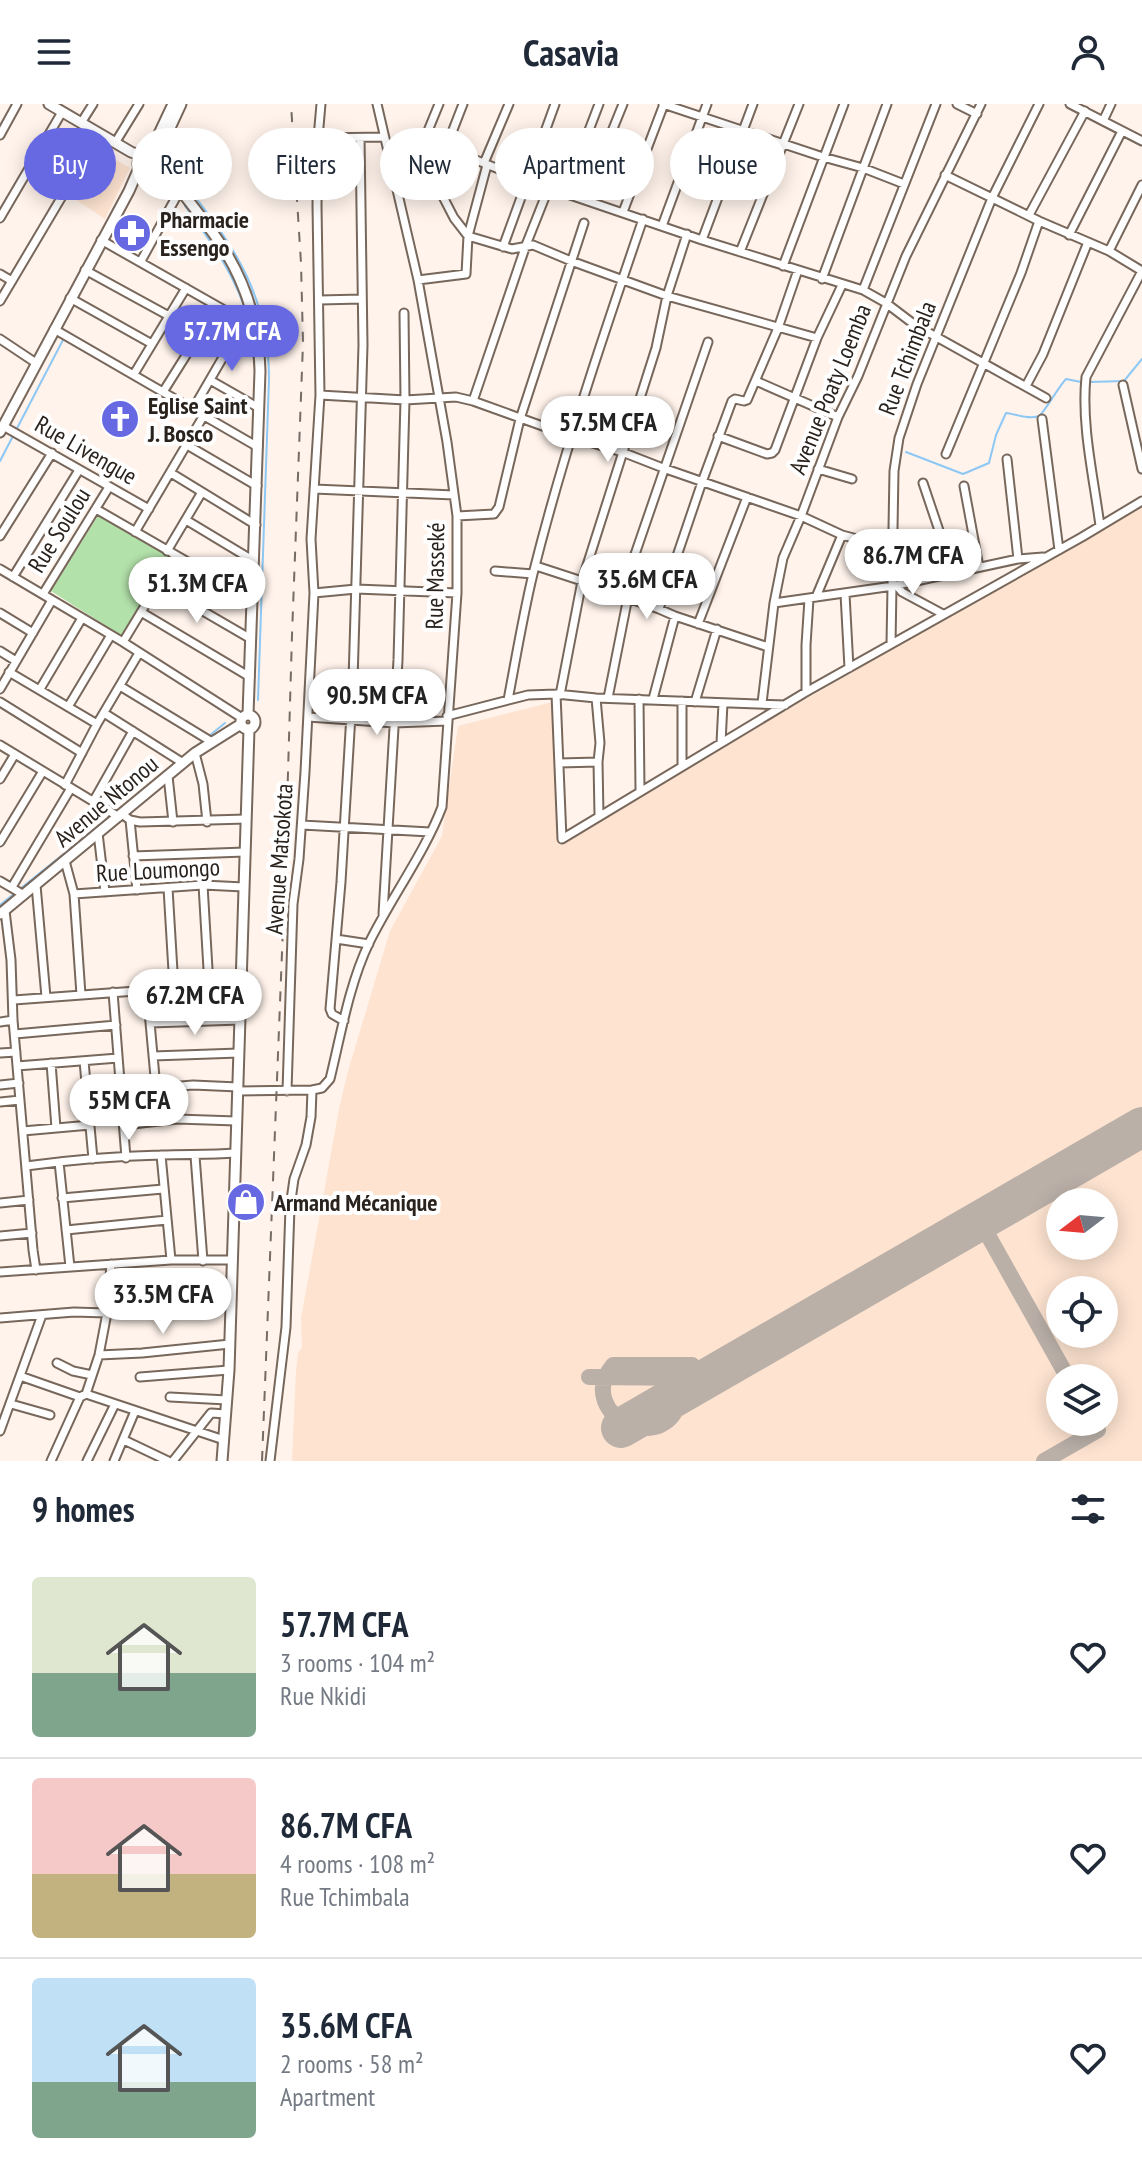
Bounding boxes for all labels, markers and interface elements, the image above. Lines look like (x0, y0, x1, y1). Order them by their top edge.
text: Casavia (523, 29, 619, 76)
icon: menu (32, 30, 76, 74)
icon: person (1066, 30, 1110, 74)
chip: Buy (24, 128, 116, 200)
chip: Rent (132, 128, 232, 200)
chip: Filters (248, 128, 364, 200)
chip: New (380, 128, 479, 200)
chip: Apartment (495, 128, 654, 200)
chip: House (670, 128, 786, 200)
place label: Pharmacie Essengo (160, 204, 249, 263)
pharmacy icon: Pharmacie Essengo (111, 212, 153, 254)
street label: Rue Tchimbala (871, 297, 943, 419)
street label: Avenue Poaty Loemba (782, 299, 878, 479)
pin: 57.7M CFA (140, 305, 324, 373)
text: 57.7M CFA (183, 314, 281, 347)
place label: Eglise Saint J. Bosco (147, 390, 247, 449)
pin: 57.5M CFA (516, 396, 700, 464)
church icon: Eglise Saint J. Bosco (99, 398, 141, 440)
text: 57.5M CFA (559, 405, 657, 438)
street label: Rue Livengue (30, 408, 142, 492)
street label: Rue Soulou (21, 482, 97, 578)
street label: Rue Masseké (419, 522, 451, 630)
pin: 86.7M CFA (821, 529, 1005, 597)
text: 86.7M CFA (863, 538, 963, 571)
pin: 35.6M CFA (555, 553, 739, 621)
pin: 51.3M CFA (105, 557, 289, 625)
text: 35.6M CFA (597, 562, 697, 595)
text: 51.3M CFA (147, 566, 247, 599)
pin: 90.5M CFA (285, 669, 469, 737)
text: 90.5M CFA (327, 678, 427, 711)
street label: Avenue Ntonou (47, 748, 165, 854)
street label: Avenue Matsokota (258, 782, 300, 936)
street label: Rue Loumongo (95, 851, 221, 889)
pin: 67.2M CFA (103, 969, 287, 1037)
text: 67.2M CFA (146, 978, 244, 1011)
pin: 55M CFA (55, 1074, 203, 1142)
text: 55M CFA (88, 1083, 170, 1116)
shop icon: Armand Mécanique (225, 1181, 267, 1223)
place label: Armand Mécanique (273, 1187, 438, 1218)
north arrow (1046, 1188, 1118, 1260)
map controls (1046, 1188, 1118, 1436)
pin: 33.5M CFA (71, 1268, 255, 1336)
button: locate (1046, 1276, 1118, 1348)
text: 33.5M CFA (113, 1277, 213, 1310)
button: layers (1046, 1364, 1118, 1436)
text: 9 homes (32, 1487, 135, 1531)
icon: filters (1066, 1487, 1110, 1531)
text: 57.7M CFA (280, 1602, 409, 1646)
icon: home (96, 1609, 192, 1705)
icon: heart (1066, 1635, 1110, 1679)
text: 3 rooms · 104 m² (280, 1646, 435, 1679)
text: Rue Nkidi (280, 1679, 367, 1712)
text: 86.7M CFA (280, 1803, 412, 1847)
icon: home (96, 1810, 192, 1906)
icon: heart (1066, 1836, 1110, 1880)
text: 4 rooms · 108 m² (280, 1847, 435, 1880)
text: Rue Tchimbala (280, 1880, 410, 1913)
text: 35.6M CFA (280, 2003, 412, 2047)
icon: home (96, 2010, 192, 2106)
icon: heart (1066, 2036, 1110, 2080)
text: 2 rooms · 58 m² (280, 2047, 424, 2080)
text: Apartment (280, 2080, 375, 2113)

